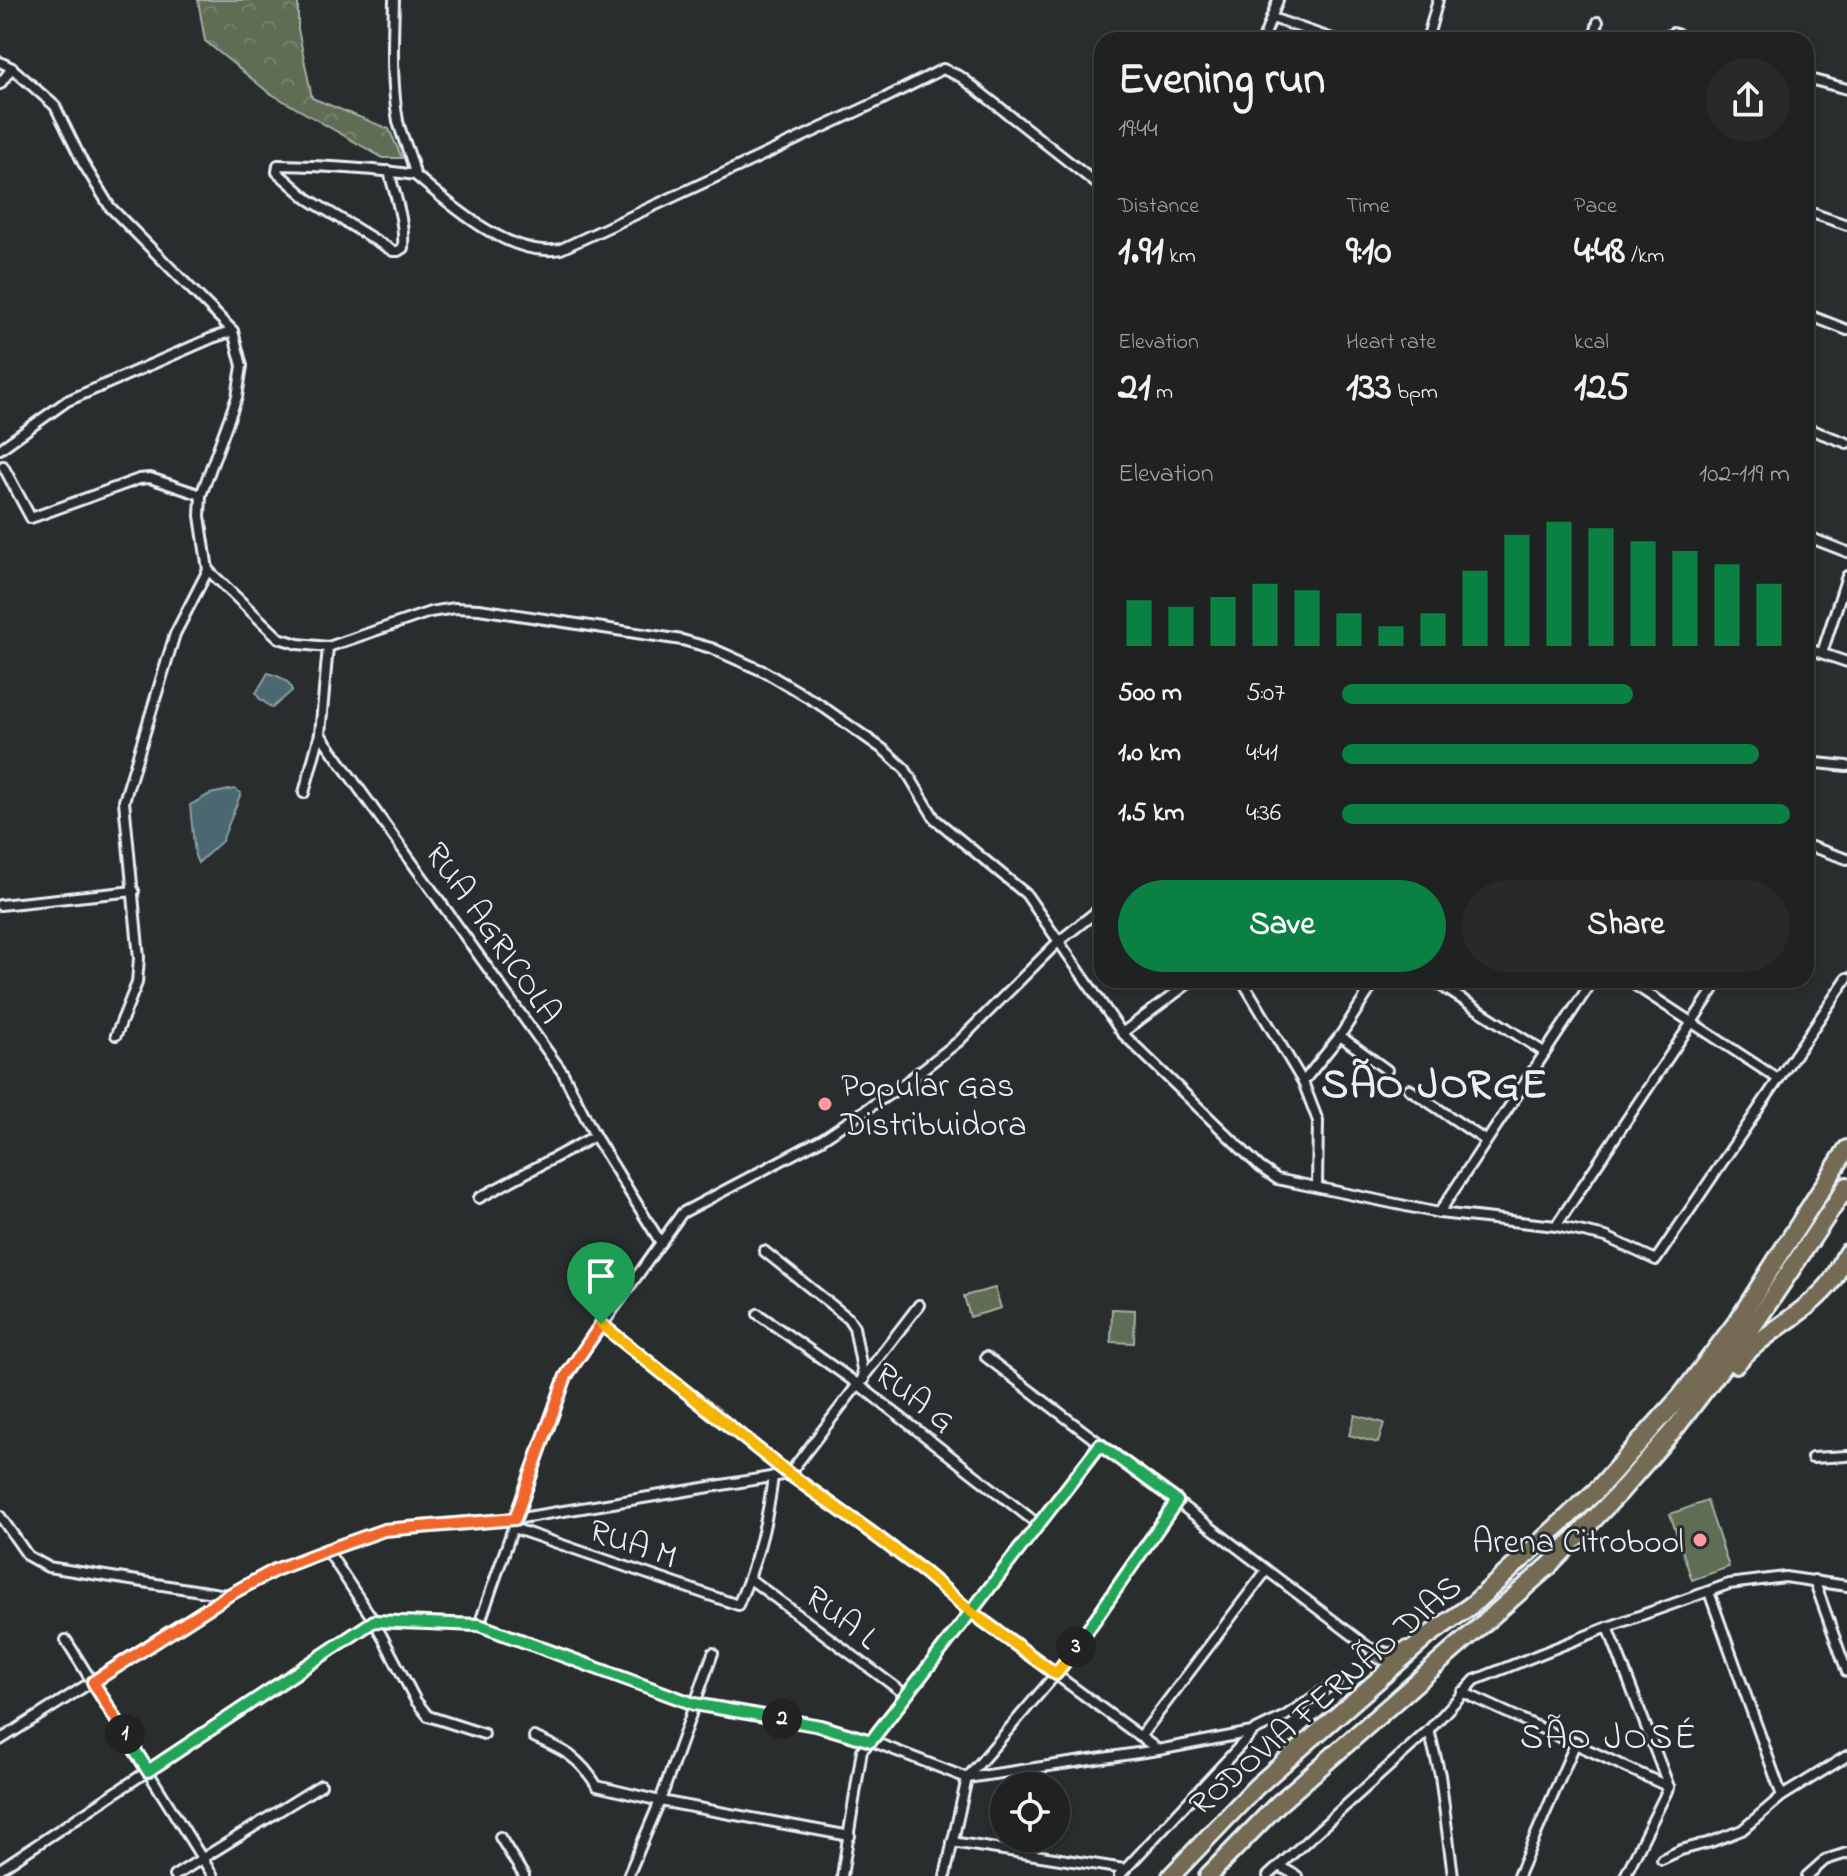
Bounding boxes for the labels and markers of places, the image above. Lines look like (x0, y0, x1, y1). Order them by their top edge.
place label: Popular Gas Distribuidora (840, 1063, 1027, 1152)
marker: Popular Gas Distribuidora (816, 1095, 834, 1113)
pin (567, 1242, 635, 1324)
place label: Arena Citrobool (1472, 1519, 1684, 1569)
marker: Arena Citrobool (1691, 1531, 1709, 1549)
pin: 3 (1056, 1627, 1096, 1667)
pin: 2 (762, 1699, 802, 1739)
pin: 1 (105, 1714, 145, 1754)

